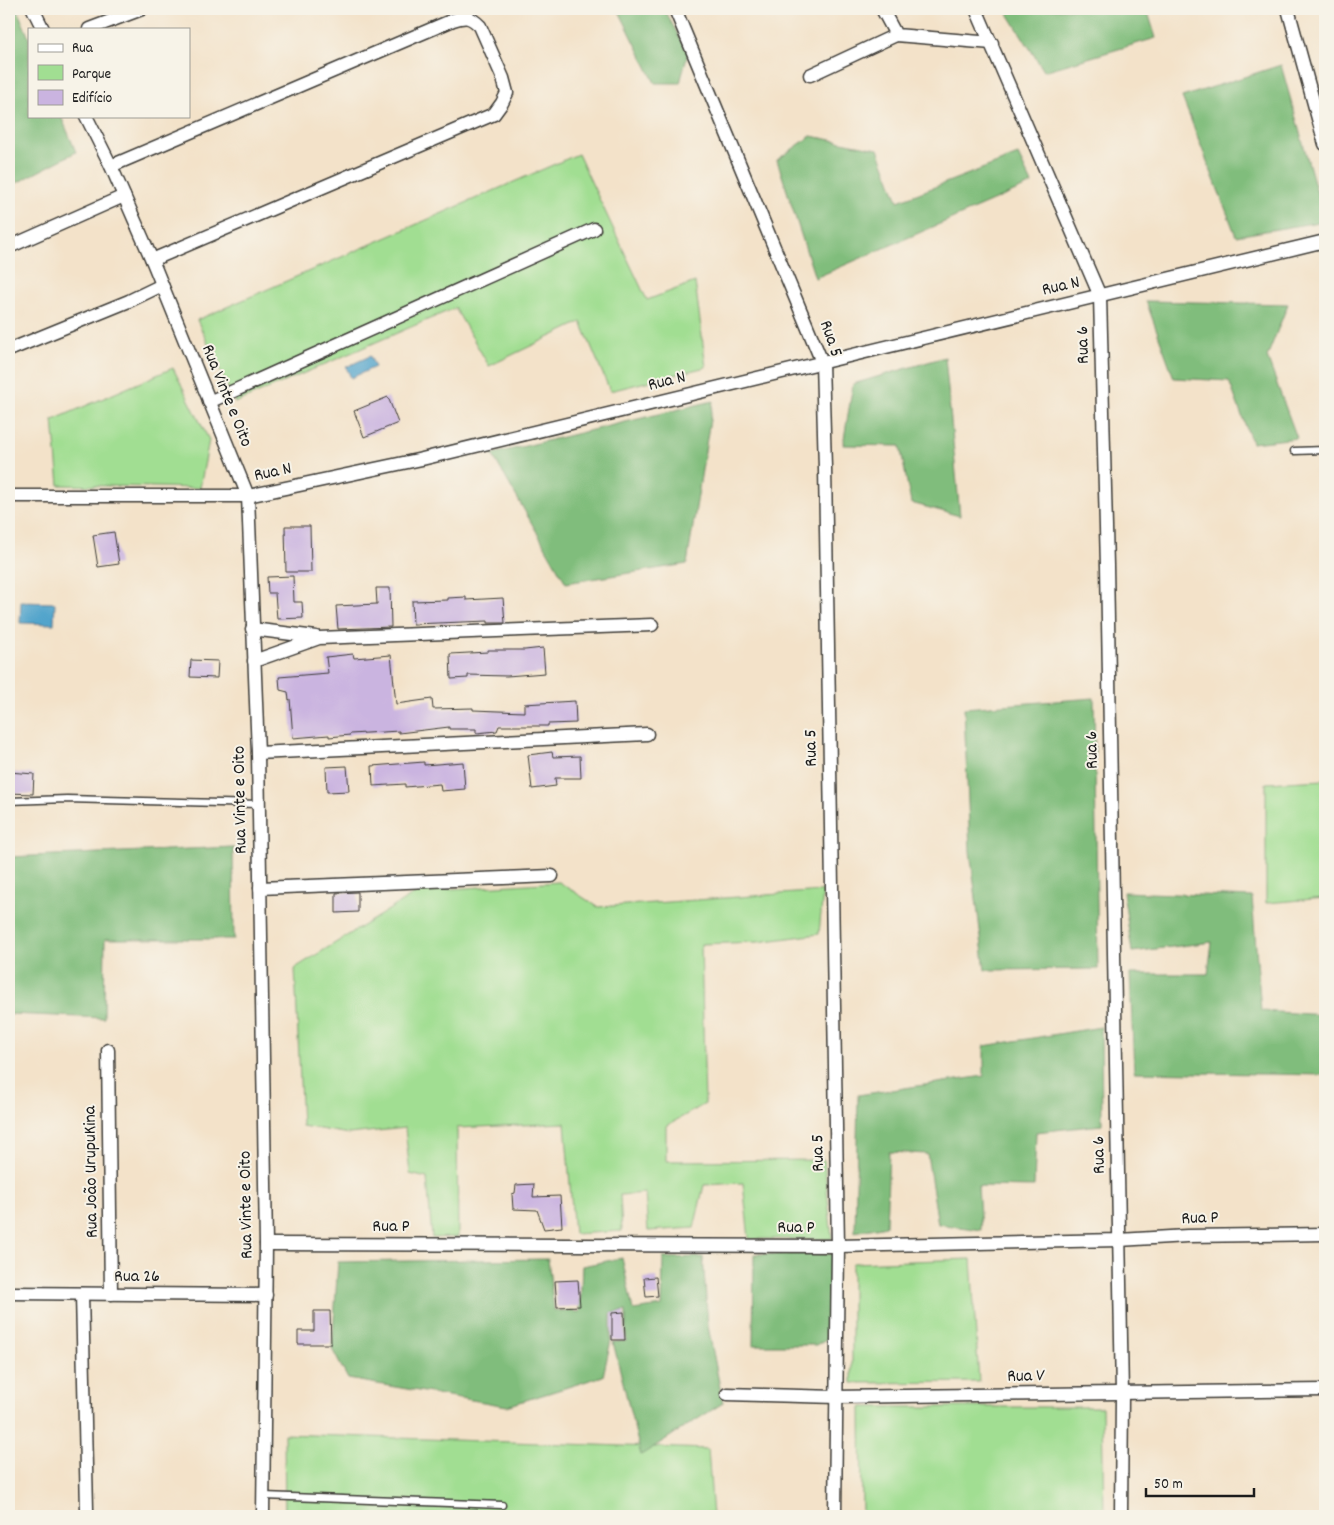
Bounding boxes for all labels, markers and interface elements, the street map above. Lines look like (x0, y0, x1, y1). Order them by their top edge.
legend (28, 28, 190, 118)
text: Rua (72, 38, 94, 60)
text: Parque (72, 64, 112, 86)
text: Edifício (72, 88, 112, 110)
street label: Rua N (1040, 271, 1082, 303)
street label: Rua 5 (812, 317, 848, 361)
street label: Rua 6 (1071, 326, 1097, 364)
street label: Rua Vinte e Oito (194, 341, 258, 451)
street label: Rua N (646, 365, 688, 399)
street label: Rua N (252, 457, 294, 489)
street label: Rua 5 (799, 729, 825, 767)
street label: Rua 6 (1080, 731, 1106, 769)
street label: Rua Vinte e Oito (228, 746, 254, 854)
street label: Rua João UrupuKina (78, 1105, 106, 1238)
street label: Rua 5 (806, 1134, 832, 1172)
street label: Rua 6 (1087, 1136, 1113, 1174)
street label: Rua Vinte e Oito (234, 1151, 260, 1259)
street label: Rua P (1181, 1206, 1219, 1232)
street label: Rua P (372, 1215, 410, 1240)
street label: Rua P (777, 1216, 815, 1241)
street label: Rua 26 (114, 1265, 160, 1290)
street label: Rua V (1007, 1364, 1045, 1390)
scale bar (1146, 1465, 1254, 1497)
text: 50 m (1154, 1474, 1183, 1496)

